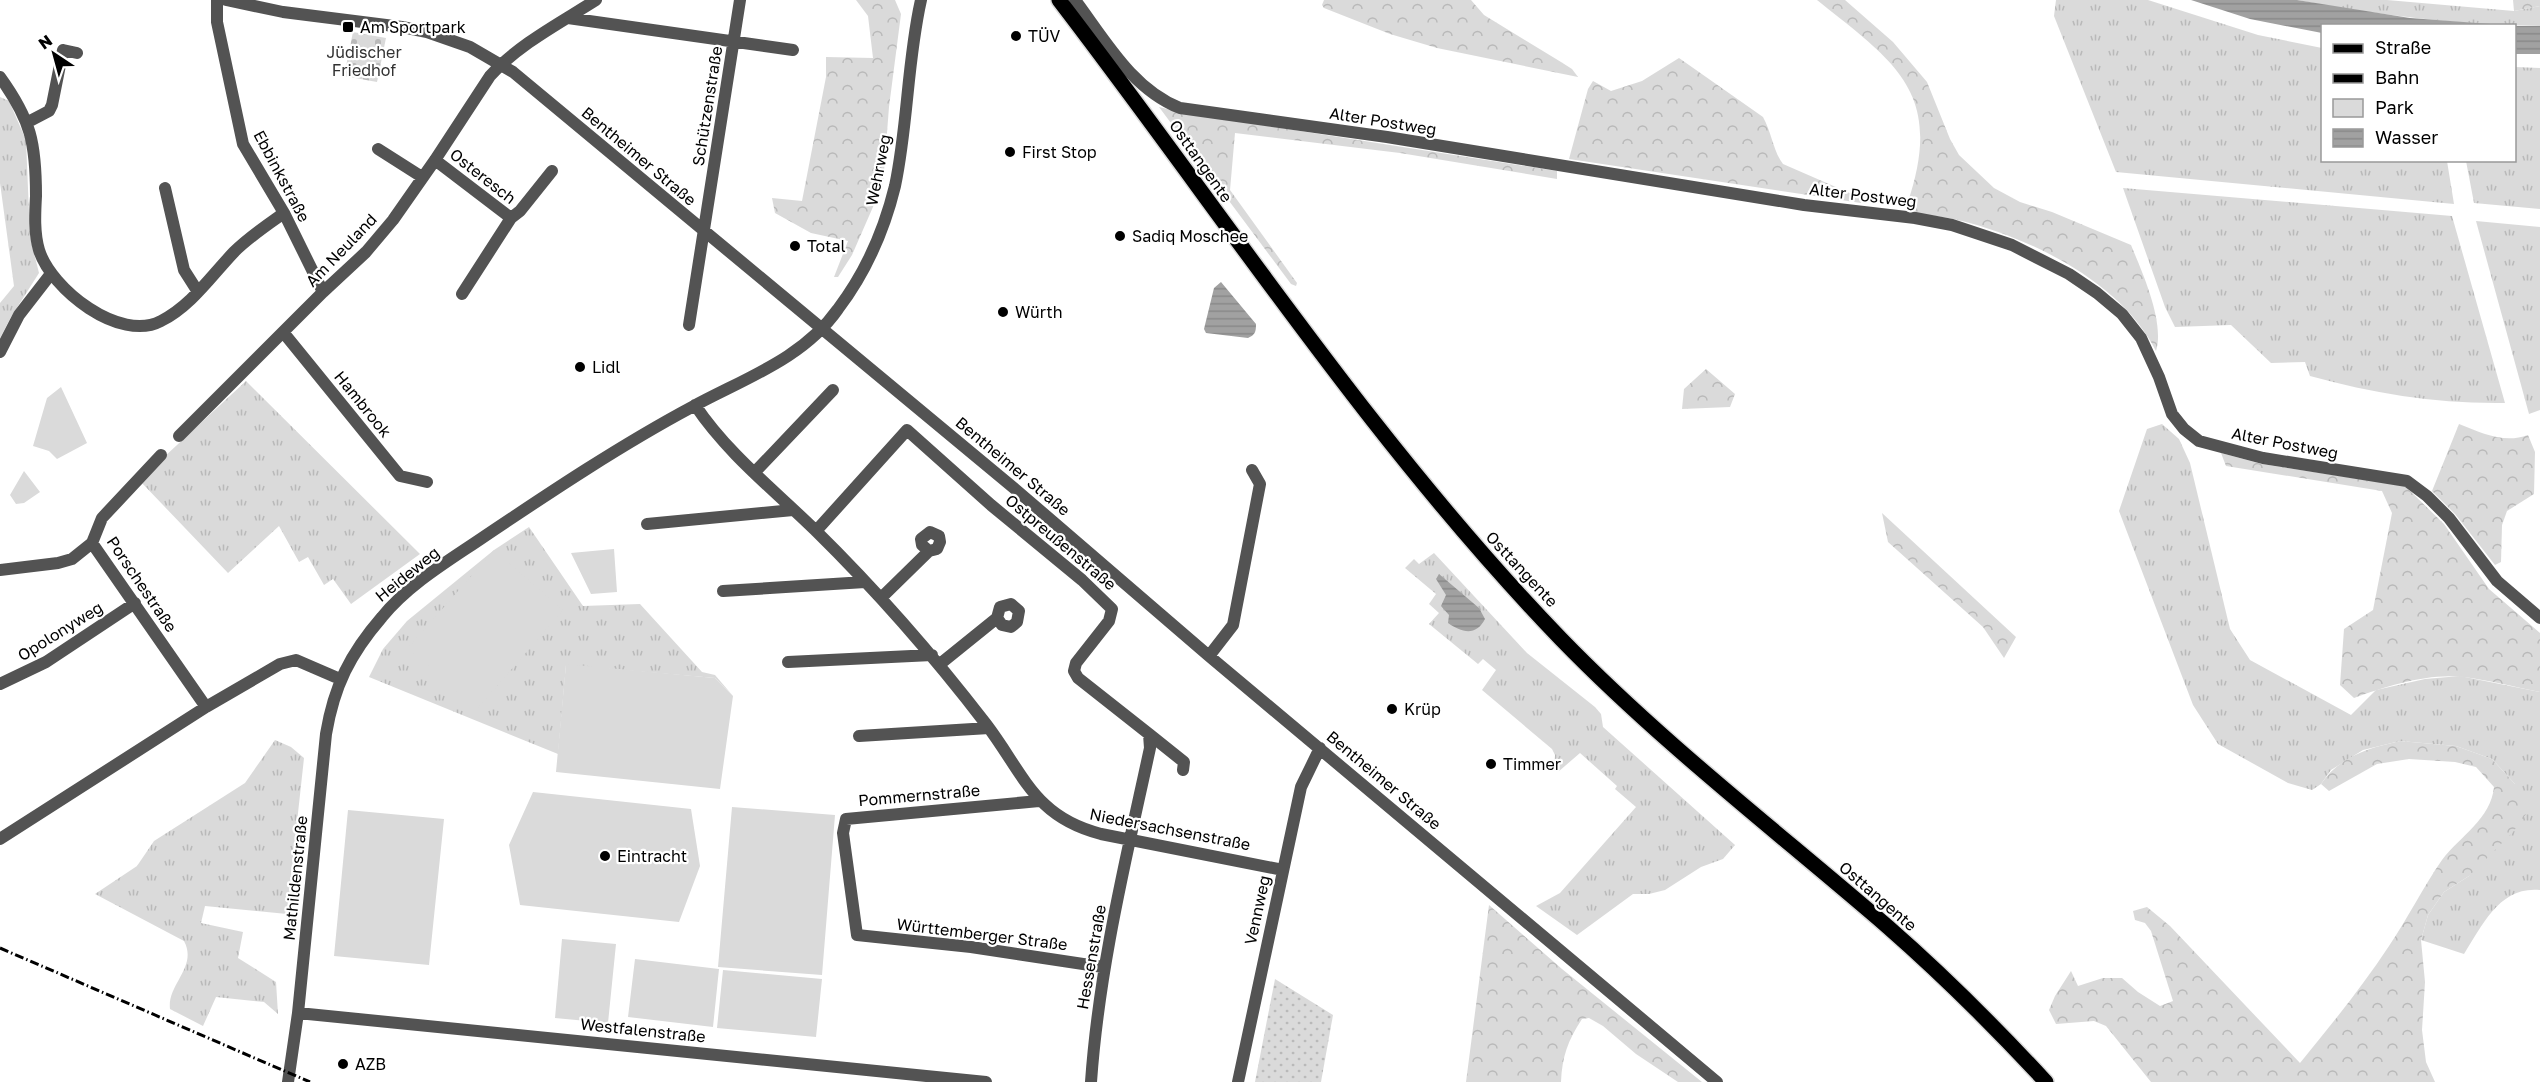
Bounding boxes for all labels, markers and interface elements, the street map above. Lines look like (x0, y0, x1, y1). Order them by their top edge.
place label: Am Sportpark (360, 17, 466, 37)
marker: Am Sportpark (341, 20, 355, 34)
north arrow (24, 24, 84, 84)
legend (2321, 24, 2516, 162)
place label: TÜV (1028, 26, 1061, 46)
marker: TÜV (1009, 29, 1023, 43)
text: N (34, 30, 56, 54)
text: Straße (2375, 36, 2431, 58)
park label: Jüdischer Friedhof (326, 42, 402, 80)
street label: Schützenstraße (688, 45, 726, 167)
text: Bahn (2375, 66, 2419, 88)
text: Park (2375, 96, 2414, 118)
street label: Bentheimer Straße (578, 102, 700, 210)
street label: Alter Postweg (1328, 103, 1438, 139)
street label: Osttangente (1165, 116, 1237, 206)
text: Wasser (2375, 126, 2438, 148)
street label: Ebbinkstraße (249, 127, 315, 225)
street label: Wehrweg (861, 133, 895, 207)
place label: First Stop (1022, 142, 1097, 162)
street label: Osteresch (446, 144, 520, 208)
marker: First Stop (1003, 145, 1017, 159)
street label: Alter Postweg (1808, 178, 1918, 212)
street label: Am Neuland (301, 209, 381, 291)
place label: Sadiq Moschee (1132, 226, 1248, 246)
marker: Sadiq Moschee (1113, 229, 1127, 243)
place label: Total (807, 236, 846, 256)
marker: Total (788, 239, 802, 253)
place label: Würth (1015, 302, 1063, 322)
marker: Würth (996, 305, 1010, 319)
place label: Lidl (592, 357, 620, 377)
marker: Lidl (573, 360, 587, 374)
street label: Hambrook (330, 367, 396, 441)
street label: Bentheimer Straße (952, 412, 1074, 520)
street label: Alter Postweg (2230, 423, 2340, 463)
street label: Ostpreußenstraße (1001, 490, 1121, 594)
street label: Osttangente (1482, 527, 1562, 611)
street label: Porschestraße (103, 532, 181, 636)
street label: Heideweg (371, 542, 443, 606)
street label: Opolonyweg (14, 597, 106, 665)
place label: Krüp (1404, 699, 1441, 719)
marker: Krüp (1385, 702, 1399, 716)
street label: Bentheimer Straße (1323, 726, 1445, 834)
place label: Timmer (1503, 754, 1561, 774)
marker: Timmer (1484, 757, 1498, 771)
street label: Pommernstraße (857, 780, 981, 810)
street label: Niedersachsenstraße (1088, 804, 1252, 854)
street label: Mathildenstraße (278, 814, 312, 942)
place label: Eintracht (617, 846, 687, 866)
marker: Eintracht (598, 849, 612, 863)
street label: Osttangente (1835, 857, 1921, 935)
street label: Vennweg (1240, 873, 1274, 947)
street label: Hessenstraße (1072, 903, 1110, 1011)
street label: Württemberger Straße (895, 914, 1069, 954)
street label: Westfalenstraße (579, 1013, 707, 1047)
place label: AZB (355, 1054, 386, 1074)
marker: AZB (336, 1057, 350, 1071)

